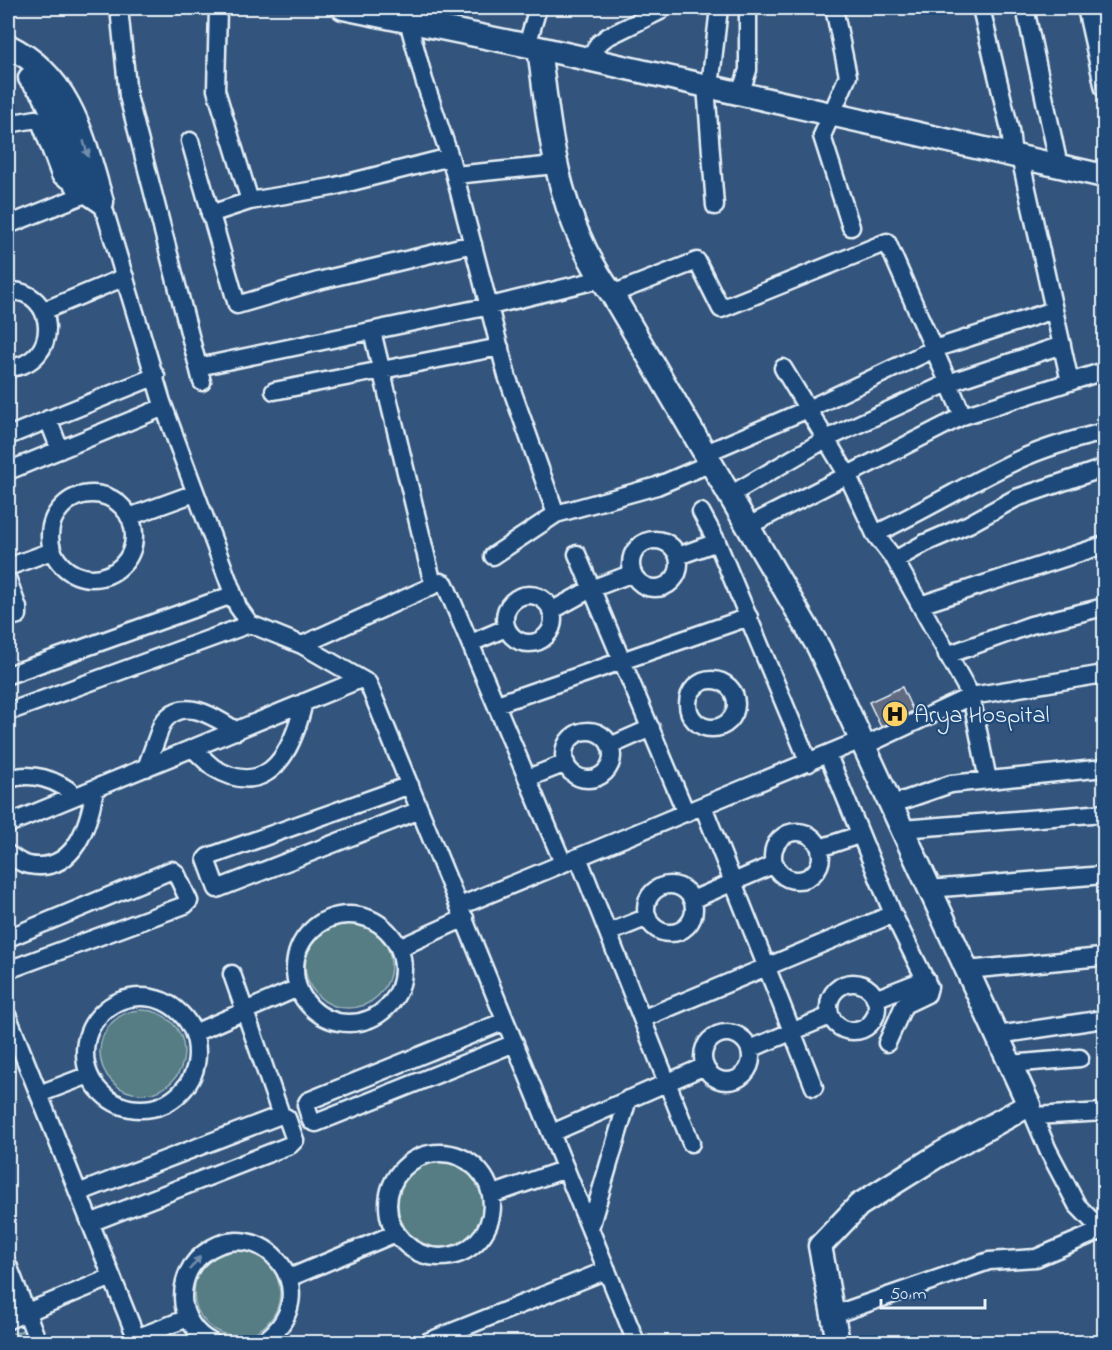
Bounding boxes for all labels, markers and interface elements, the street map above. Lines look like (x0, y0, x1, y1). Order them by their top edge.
one-way arrow (82, 140, 91, 158)
hospital icon: Arya Hospital (880, 699, 910, 729)
place label: Arya Hospital (914, 699, 1050, 735)
one-way arrow (188, 1255, 201, 1271)
scale bar (881, 1272, 984, 1310)
text: 50 m (890, 1282, 927, 1308)

